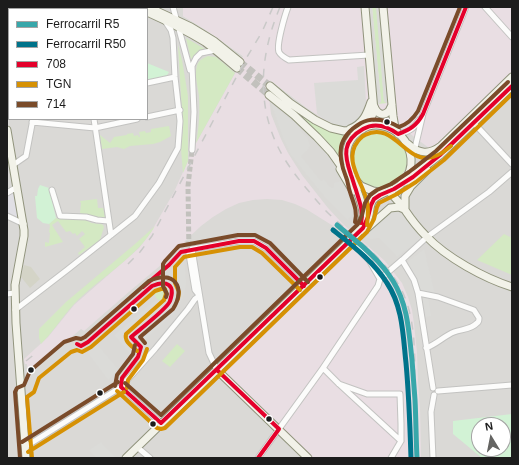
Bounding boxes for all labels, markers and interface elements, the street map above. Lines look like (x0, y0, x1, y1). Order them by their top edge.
legend (8, 8, 148, 120)
text: Ferrocarril R5 (46, 17, 119, 31)
text: Ferrocarril R50 (46, 37, 126, 51)
text: 708 (46, 57, 66, 71)
text: TGN (46, 77, 71, 91)
text: 714 (46, 97, 66, 111)
unlabelled marker (382, 117, 392, 127)
unlabelled marker (315, 272, 325, 282)
unlabelled marker (129, 304, 139, 314)
unlabelled marker (26, 365, 36, 375)
unlabelled marker (95, 388, 105, 398)
unlabelled marker (264, 414, 274, 424)
north arrow (471, 417, 511, 457)
unlabelled marker (148, 419, 158, 429)
text: N (484, 420, 494, 433)

